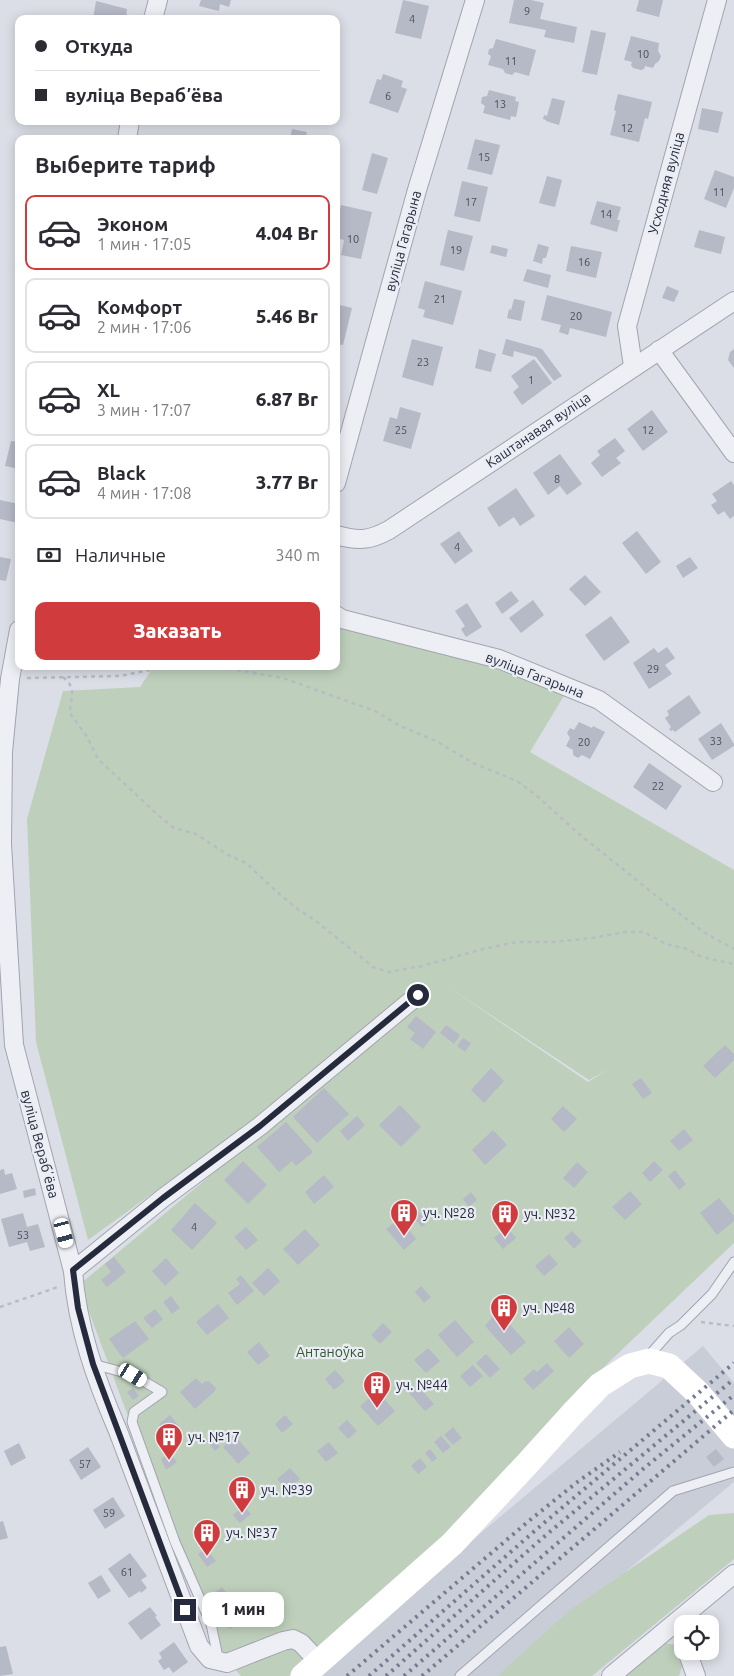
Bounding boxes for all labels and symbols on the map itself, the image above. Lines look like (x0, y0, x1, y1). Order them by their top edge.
house number: 9 (524, 5, 530, 17)
house number: 4 (409, 13, 415, 25)
house number: 10 (637, 48, 649, 60)
house number: 11 (505, 55, 517, 67)
house number: 6 (385, 90, 391, 102)
house number: 13 (494, 98, 506, 110)
house number: 12 (621, 122, 633, 134)
street label: Усходняя вуліца (645, 130, 687, 236)
house number: 15 (478, 151, 490, 163)
house number: 11 (713, 186, 725, 198)
street label: вуліца Гагарына (382, 189, 424, 293)
house number: 17 (465, 196, 477, 208)
house number: 14 (600, 208, 612, 220)
house number: 10 (347, 233, 359, 245)
house number: 19 (450, 244, 462, 256)
house number: 16 (578, 256, 590, 268)
house number: 21 (434, 293, 446, 305)
house number: 20 (570, 310, 582, 322)
house number: 23 (417, 356, 429, 368)
house number: 1 (528, 374, 534, 386)
street label: Каштанавая вуліца (483, 389, 593, 471)
house number: 25 (395, 424, 407, 436)
house number: 12 (642, 424, 654, 436)
house number: 8 (554, 473, 560, 485)
house number: 4 (454, 541, 460, 553)
street label: вуліца Гагарына (484, 649, 586, 701)
house number: 29 (647, 663, 659, 675)
house number: 33 (710, 735, 722, 747)
house number: 20 (578, 736, 590, 748)
house number: 22 (652, 780, 664, 792)
route start (407, 984, 429, 1006)
street label: вуліца Верабʼёва (18, 1088, 62, 1200)
building icon: уч. №28 (389, 1198, 419, 1237)
building icon: уч. №32 (490, 1199, 520, 1238)
place label: уч. №28 (423, 1205, 475, 1221)
place label: уч. №32 (524, 1206, 576, 1222)
car (52, 1217, 75, 1249)
house number: 4 (191, 1221, 197, 1233)
house number: 53 (17, 1229, 29, 1241)
building icon: уч. №48 (489, 1293, 519, 1332)
place label: уч. №48 (523, 1300, 575, 1316)
park label: Антаноўка (296, 1344, 364, 1360)
car (116, 1361, 149, 1389)
building icon: уч. №44 (362, 1370, 392, 1409)
place label: уч. №44 (396, 1377, 448, 1393)
building icon: уч. №17 (154, 1422, 184, 1461)
place label: уч. №17 (188, 1429, 240, 1445)
house number: 57 (79, 1458, 91, 1470)
building icon: уч. №39 (227, 1475, 257, 1514)
place label: уч. №39 (261, 1482, 313, 1498)
house number: 59 (103, 1507, 115, 1519)
building icon: уч. №37 (192, 1518, 222, 1557)
place label: уч. №37 (226, 1525, 278, 1541)
house number: 61 (121, 1566, 133, 1578)
callout: 1 мин (202, 1592, 285, 1628)
route end (174, 1599, 196, 1621)

